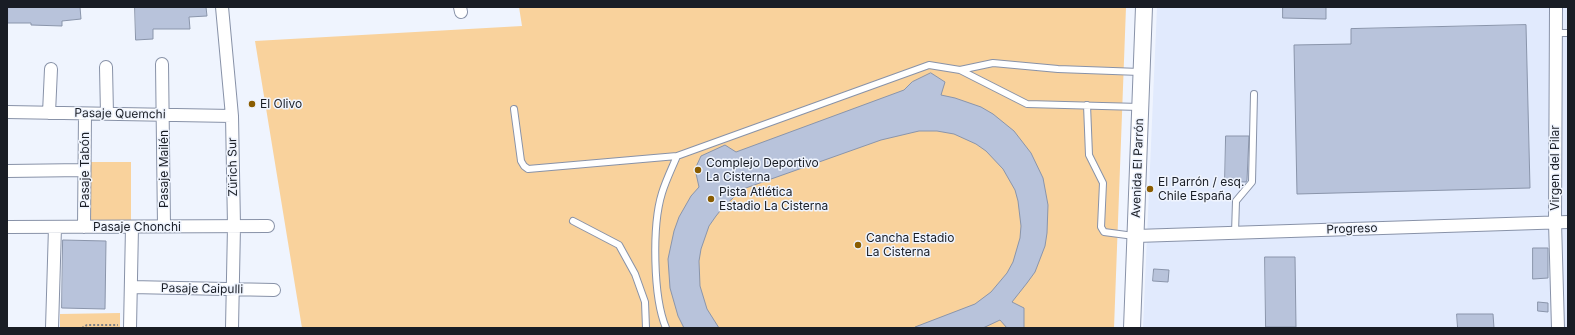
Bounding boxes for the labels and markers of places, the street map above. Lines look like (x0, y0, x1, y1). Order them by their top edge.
place label: El Olivo (260, 97, 302, 111)
marker: El Olivo (247, 99, 257, 109)
place label: Complejo Deportivo La Cisterna (706, 156, 819, 184)
marker: Complejo Deportivo La Cisterna (693, 165, 703, 175)
place label: El Parrón / esq. Chile España (1158, 175, 1244, 203)
marker: El Parrón / esq. Chile España (1145, 184, 1155, 194)
place label: Pista Atlética Estadio La Cisterna (719, 185, 828, 213)
marker: Pista Atlética Estadio La Cisterna (706, 194, 716, 204)
place label: Cancha Estadio La Cisterna (866, 231, 954, 259)
marker: Cancha Estadio La Cisterna (853, 240, 863, 250)

